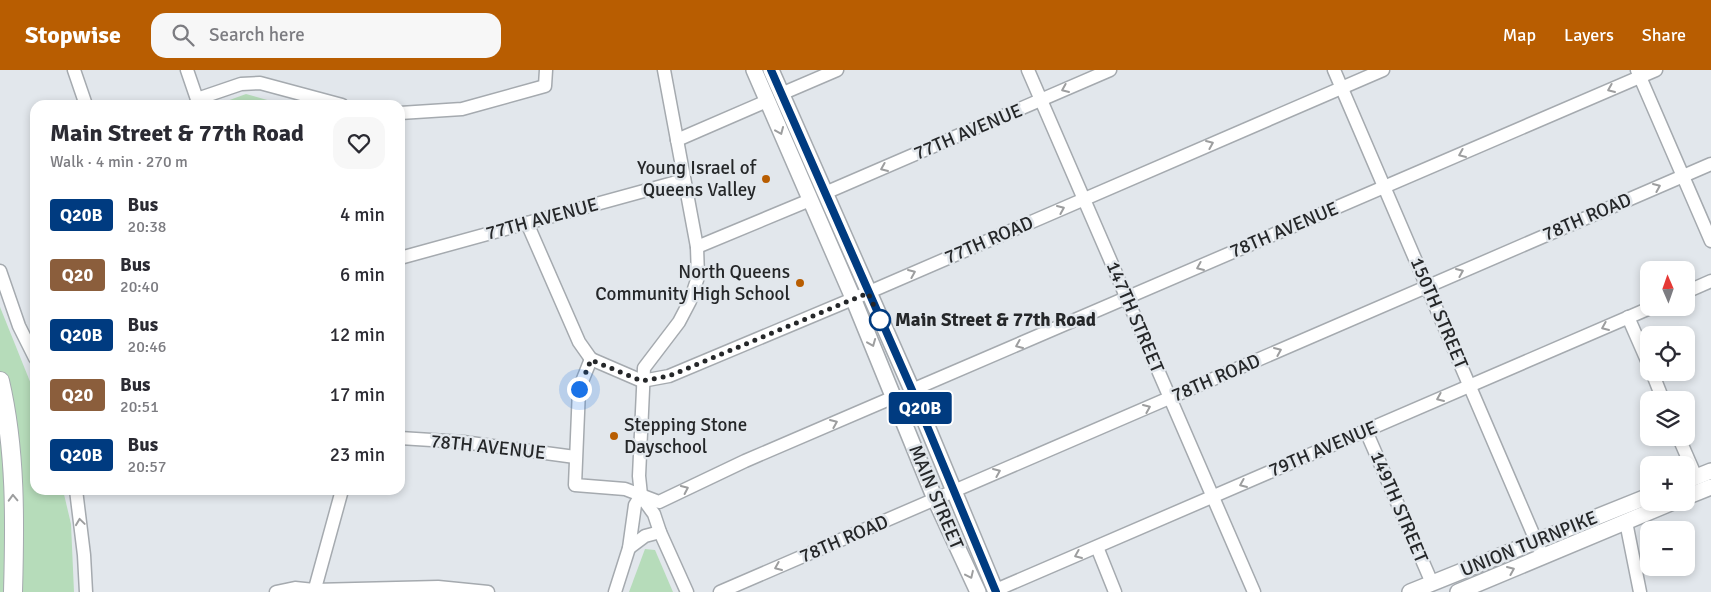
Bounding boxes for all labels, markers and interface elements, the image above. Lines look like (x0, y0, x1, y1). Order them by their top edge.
search box (151, 13, 501, 58)
text: Stopwise (25, 20, 121, 50)
icon: search (169, 21, 197, 49)
text: Search here (209, 23, 305, 47)
text: Map (1503, 24, 1536, 46)
text: Layers (1564, 24, 1614, 46)
text: Share (1642, 24, 1686, 46)
one-way arrow (1061, 83, 1070, 94)
one-way arrow (1607, 83, 1616, 94)
street label: 77TH AVENUE (910, 98, 1026, 166)
button: heart (333, 117, 385, 169)
text: Main Street & 77th Road (50, 118, 304, 148)
one-way arrow (773, 126, 784, 135)
one-way arrow (1205, 140, 1214, 151)
one-way arrow (1458, 147, 1467, 158)
text: Walk · 4 min · 270 m (50, 152, 188, 172)
place label: Young Israel of Queens Valley (637, 156, 758, 202)
one-way arrow (880, 161, 889, 172)
marker: Young Israel of Queens Valley (760, 173, 772, 185)
one-way arrow (1652, 183, 1661, 193)
street label: 78TH ROAD (1539, 188, 1635, 246)
street label: 77TH AVENUE (483, 192, 601, 246)
text: Bus (128, 193, 158, 217)
street label: 78TH AVENUE (1226, 196, 1342, 264)
text: 4 min (340, 203, 385, 227)
text: Q20B (60, 204, 103, 226)
one-way arrow (1056, 204, 1065, 215)
street label: 77TH ROAD (941, 211, 1037, 269)
text: 20:38 (128, 217, 166, 237)
text: Bus (120, 253, 151, 277)
street label: 150TH STREET (1405, 254, 1474, 373)
street label: 147TH STREET (1101, 258, 1170, 377)
place label: North Queens Community High School (595, 260, 790, 306)
one-way arrow (1196, 260, 1205, 271)
north arrow (1640, 261, 1695, 316)
map controls (1640, 261, 1695, 576)
text: 6 min (340, 263, 385, 287)
text: Q20 (62, 264, 93, 286)
one-way arrow (1455, 268, 1464, 279)
one-way arrow (907, 269, 916, 280)
text: 20:40 (120, 277, 159, 297)
marker: North Queens Community High School (794, 277, 806, 289)
place label: Main Street & 77th Road (895, 308, 1096, 332)
marker: Main Street & 77th Road (869, 309, 891, 331)
text: Bus (128, 313, 158, 337)
one-way arrow (1602, 321, 1610, 331)
text: 12 min (330, 323, 385, 347)
text: Q20B (60, 324, 103, 346)
button: locate (1640, 326, 1695, 381)
text: 20:46 (128, 337, 166, 357)
one-way arrow (865, 338, 876, 347)
one-way arrow (1015, 338, 1024, 349)
one-way arrow (1273, 346, 1282, 357)
street label: 78TH ROAD (1168, 349, 1264, 407)
text: Bus (120, 373, 151, 397)
your location (567, 377, 592, 402)
text: 17 min (330, 383, 385, 407)
text: Q20 (62, 384, 93, 406)
button: layers (1640, 391, 1695, 446)
line badge: Q20B (885, 392, 955, 424)
one-way arrow (1436, 392, 1445, 403)
text: 20:51 (120, 397, 159, 417)
text: Q20B (899, 397, 941, 419)
one-way arrow (1142, 403, 1151, 414)
place label: Stepping Stone Dayschool (624, 413, 747, 459)
street label: 79TH AVENUE (1265, 415, 1381, 483)
one-way arrow (829, 418, 838, 429)
street label: 78TH AVENUE (429, 429, 547, 465)
marker: Stepping Stone Dayschool (608, 430, 620, 442)
text: Bus (128, 433, 158, 457)
street label: MAIN STREET (903, 441, 969, 554)
text: 23 min (330, 443, 385, 467)
text: Q20B (60, 444, 103, 466)
street label: 149TH STREET (1365, 448, 1434, 567)
button: + (1640, 456, 1695, 511)
text: 20:57 (128, 457, 166, 477)
one-way arrow (992, 468, 1001, 479)
one-way arrow (1239, 477, 1248, 488)
one-way arrow (680, 486, 689, 496)
one-way arrow (8, 493, 18, 501)
street label: UNION TURNPIKE (1457, 506, 1601, 582)
street label: 78TH ROAD (796, 510, 892, 568)
one-way arrow (75, 518, 86, 526)
button: − (1640, 521, 1695, 576)
one-way arrow (1074, 549, 1083, 560)
one-way arrow (774, 560, 783, 571)
one-way arrow (1506, 566, 1515, 576)
one-way arrow (964, 570, 975, 579)

